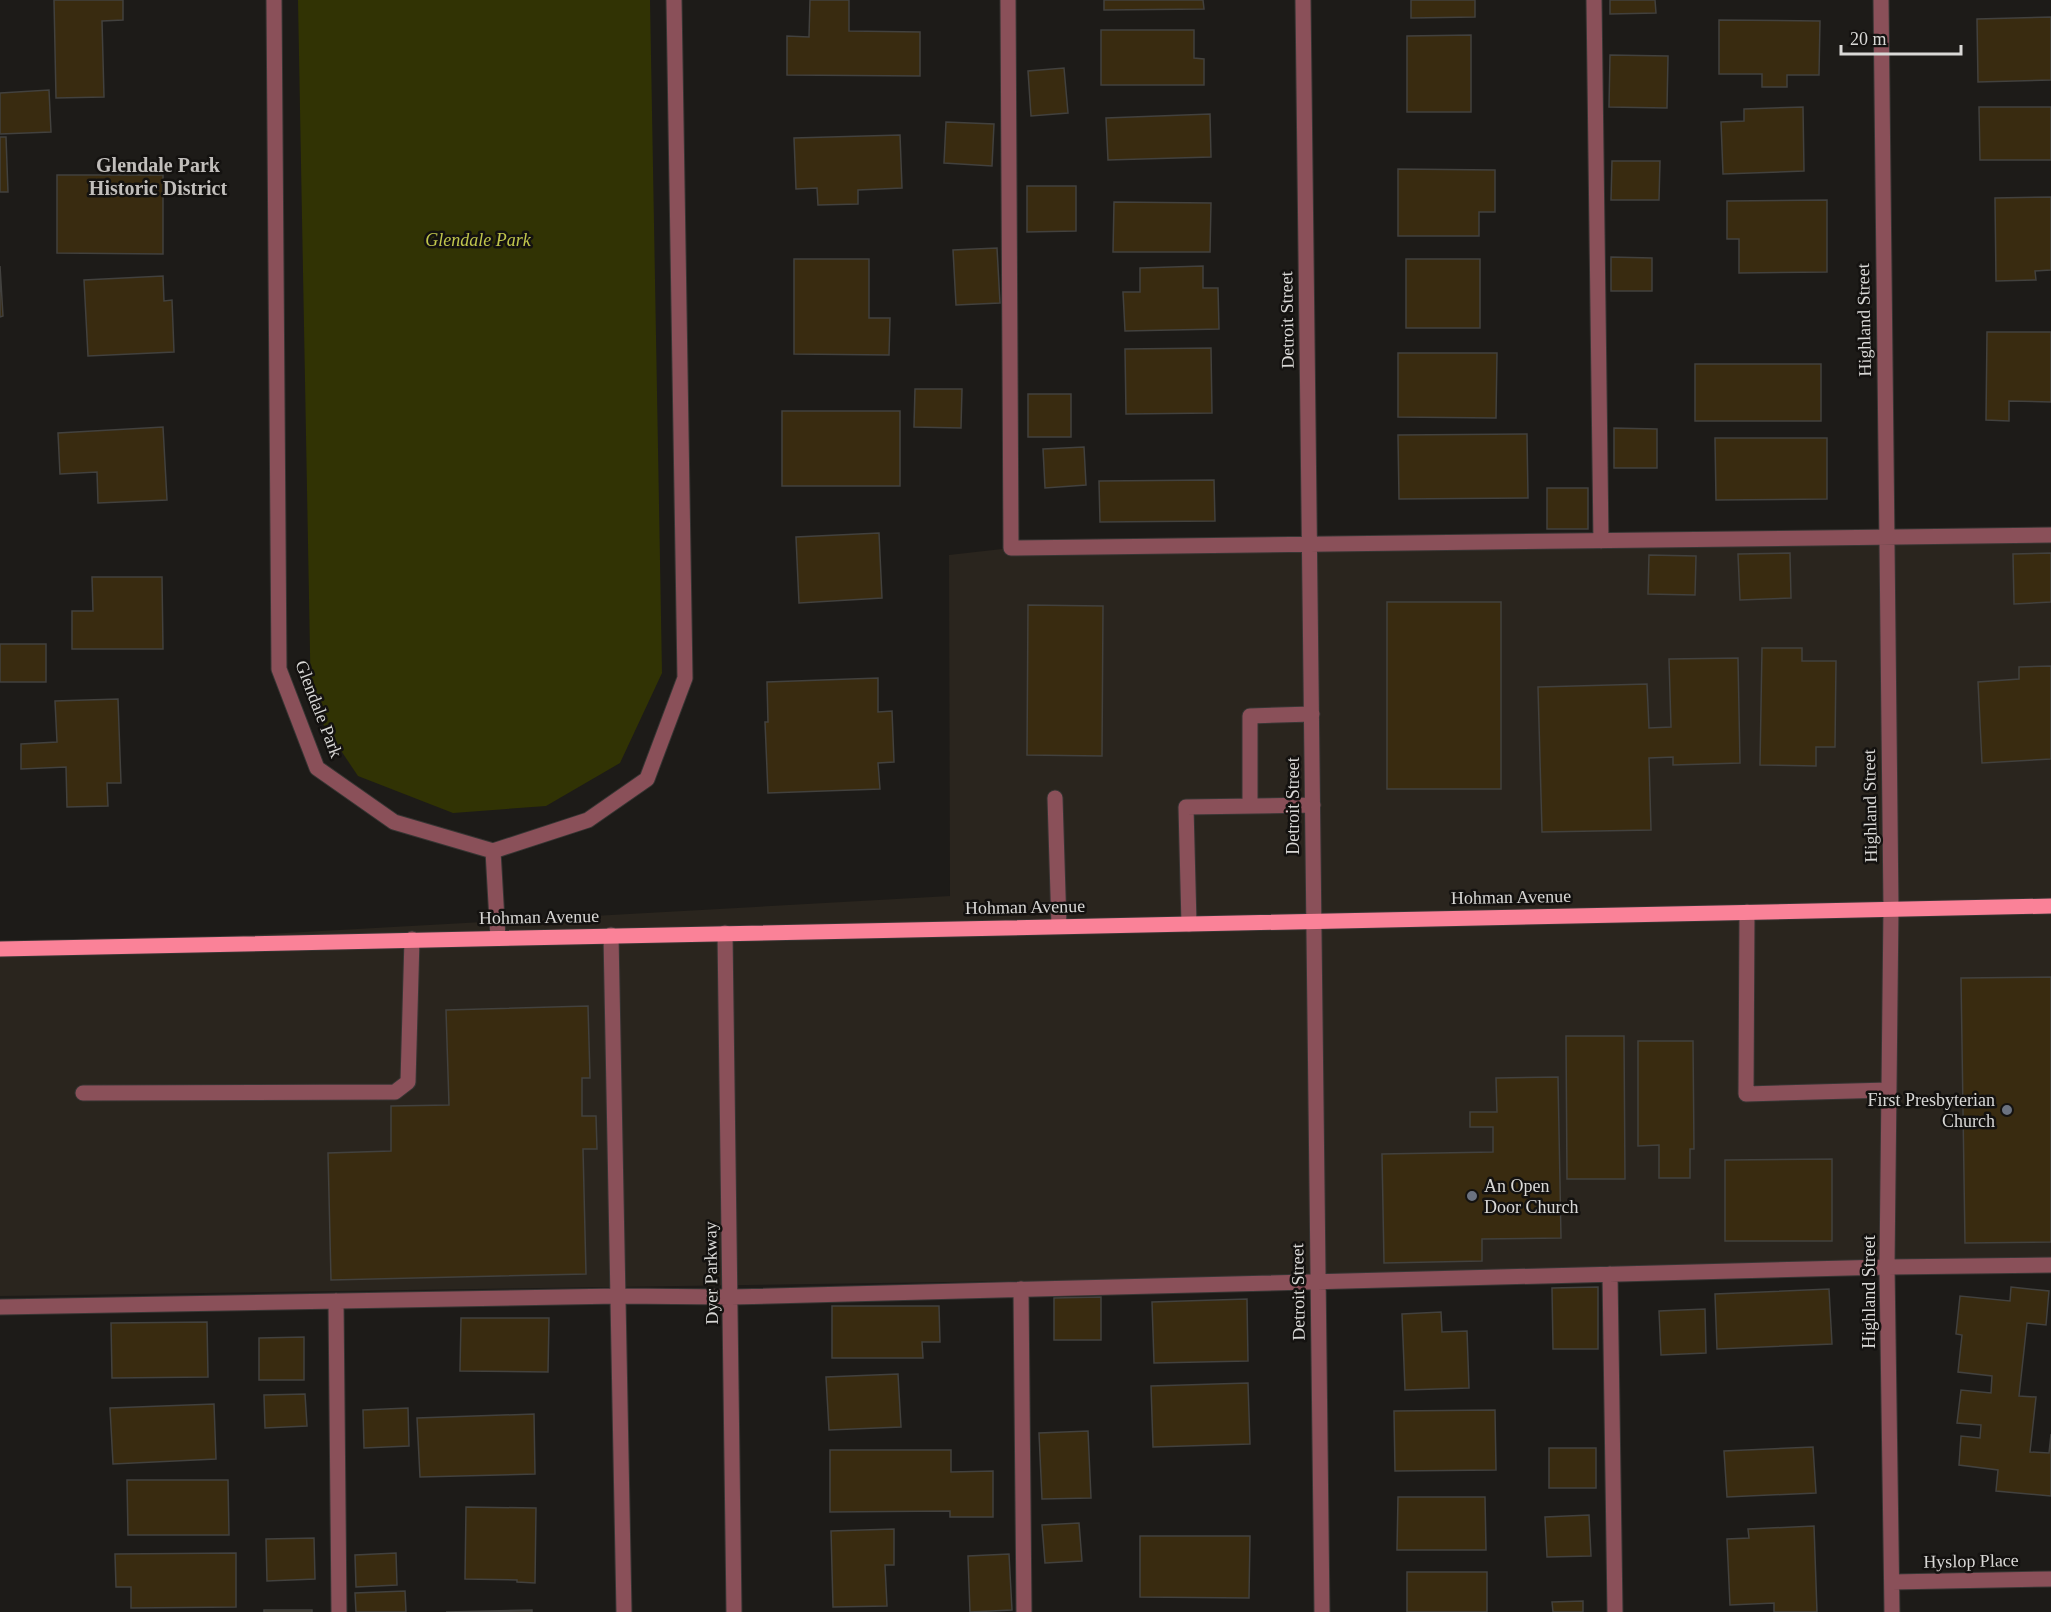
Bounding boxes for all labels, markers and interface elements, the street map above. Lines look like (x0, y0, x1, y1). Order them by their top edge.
scale bar (1841, 18, 1961, 56)
text: 20 m (1850, 29, 1887, 49)
district label: Glendale Park Historic District (89, 154, 227, 199)
park label: Glendale Park (425, 230, 532, 250)
street label: Highland Street (1853, 263, 1875, 377)
street label: Detroit Street (1276, 271, 1298, 369)
street label: Glendale Park (291, 658, 347, 760)
street label: Highland Street (1859, 749, 1881, 863)
street label: Detroit Street (1283, 757, 1303, 855)
street label: Hohman Avenue (1451, 886, 1571, 908)
street label: Hohman Avenue (965, 896, 1085, 918)
street label: Hohman Avenue (479, 906, 599, 928)
place label: First Presbyterian Church (1868, 1090, 1995, 1131)
marker: First Presbyterian Church (2000, 1103, 2014, 1117)
place label: An Open Door Church (1484, 1176, 1578, 1217)
marker: An Open Door Church (1465, 1189, 1479, 1203)
street label: Dyer Parkway (700, 1221, 722, 1325)
street label: Highland Street (1859, 1235, 1879, 1349)
street label: Detroit Street (1287, 1243, 1309, 1341)
street label: Hyslop Place (1923, 1550, 2019, 1572)

